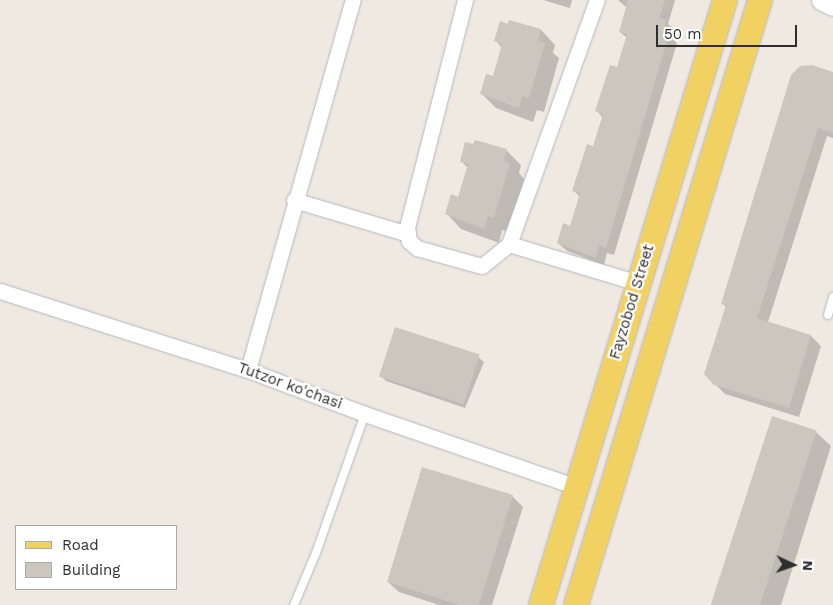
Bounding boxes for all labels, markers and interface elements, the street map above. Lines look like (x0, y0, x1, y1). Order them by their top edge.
scale bar (658, 15, 799, 47)
text: 50 m (664, 25, 701, 43)
street label: Fayzobod Street (606, 242, 658, 362)
street label: Tutzor ko'chasi (235, 359, 345, 413)
legend (15, 525, 178, 590)
text: Road (62, 536, 99, 554)
north arrow (768, 540, 818, 590)
text: N (800, 560, 816, 571)
text: Building (62, 561, 120, 579)

